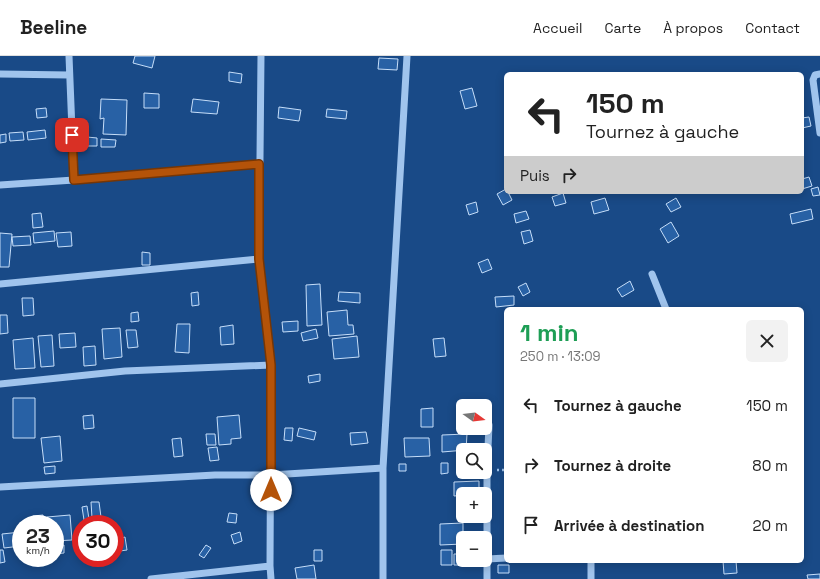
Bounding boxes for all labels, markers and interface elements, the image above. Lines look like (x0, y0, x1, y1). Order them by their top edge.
text: Beeline (20, 15, 87, 40)
text: Accueil (533, 19, 582, 37)
text: Carte (604, 19, 641, 37)
text: À propos (663, 19, 723, 37)
text: Contact (745, 19, 800, 37)
text: 150 m (586, 85, 665, 121)
icon: left (520, 88, 572, 140)
pin (55, 118, 89, 152)
text: Tournez à gauche (586, 120, 739, 143)
icon: arrive (61, 124, 83, 146)
icon: right (558, 164, 580, 186)
text: Puis (520, 166, 550, 185)
text: 1 min (520, 317, 579, 348)
button: close (746, 320, 788, 362)
text: 250 m · 13:09 (520, 348, 600, 365)
icon: left (520, 394, 542, 416)
text: Tournez à gauche (554, 396, 682, 415)
text: 150 m (746, 396, 788, 415)
north arrow (456, 399, 492, 435)
map controls (456, 399, 492, 567)
button: search (456, 443, 492, 479)
icon: right (520, 454, 542, 476)
text: Tournez à droite (554, 456, 671, 475)
text: 80 m (752, 456, 788, 475)
position arrow (250, 469, 292, 511)
button: + (456, 487, 492, 523)
icon: arrive (520, 514, 542, 536)
speed limit sign: 30 (72, 515, 124, 567)
text: Arrivée à destination (554, 516, 704, 535)
text: 20 m (753, 516, 788, 535)
text: 23 (26, 523, 50, 549)
button: − (456, 531, 492, 567)
text: km/h (26, 544, 50, 557)

